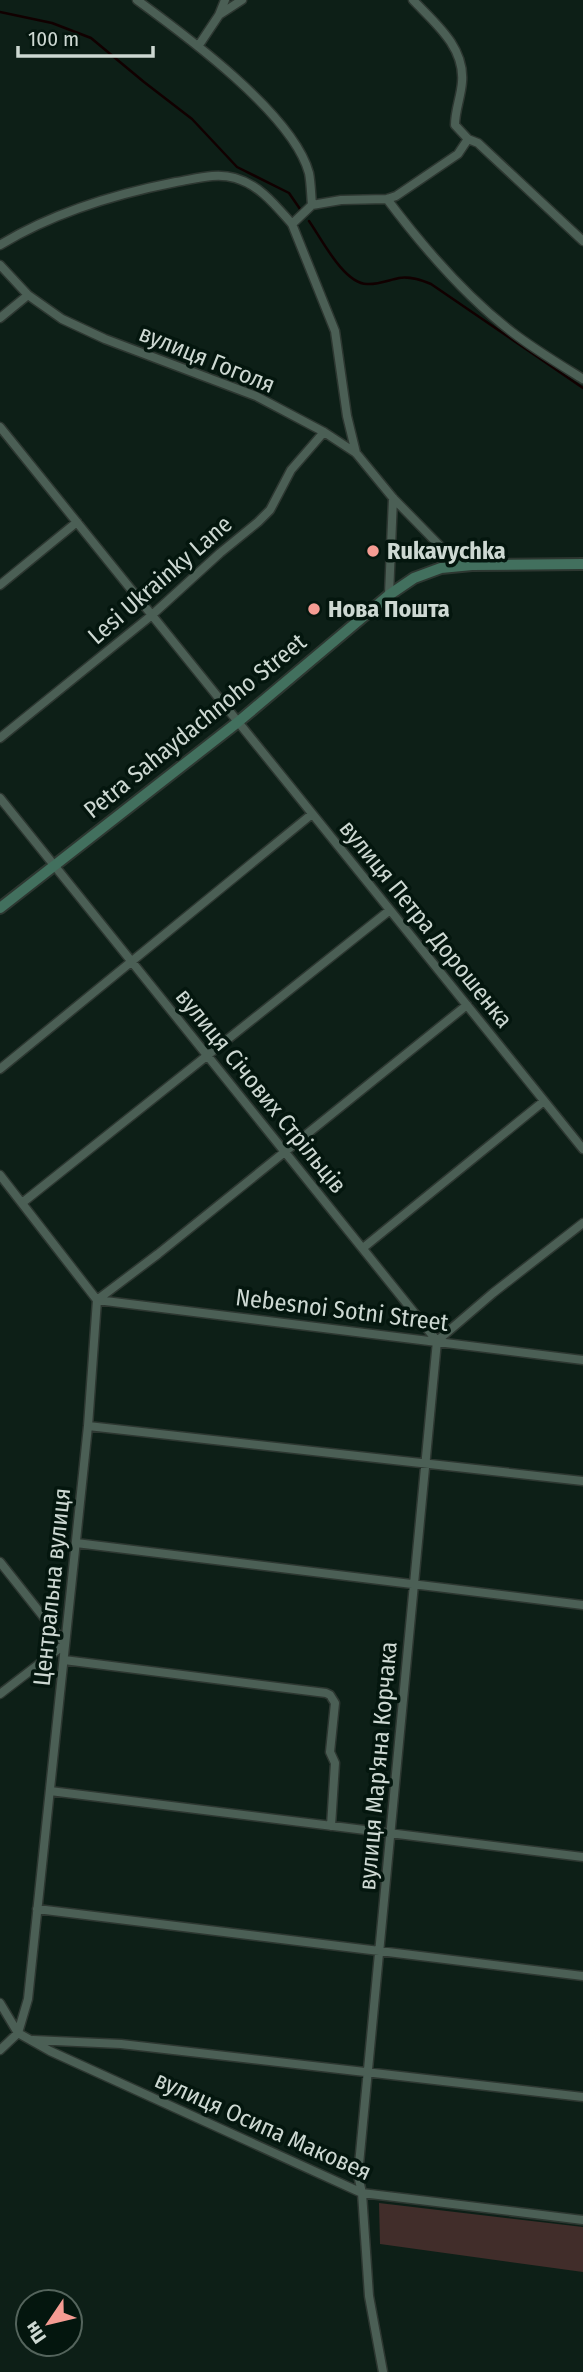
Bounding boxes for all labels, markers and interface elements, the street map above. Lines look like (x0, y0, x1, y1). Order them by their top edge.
scale bar (18, 14, 152, 58)
text: 100 m (28, 26, 79, 52)
street label: вулиця Гоголя (135, 319, 279, 399)
street label: Lesi Ukrainky Lane (82, 510, 238, 650)
place label: Rukavychka (387, 537, 506, 565)
marker: Rukavychka (365, 543, 381, 559)
place label: Нова Пошта (328, 595, 450, 623)
marker: Нова Пошта (306, 601, 322, 617)
street label: Petra Sahaydachnoho Street (78, 628, 312, 824)
street label: вулиця Петра Дорошенка (334, 815, 518, 1033)
street label: вулиця Січових Стрільців (170, 983, 352, 1199)
street label: Nebesnoi Sotni Street (234, 1283, 450, 1337)
street label: Центральна вулиця (28, 1487, 76, 1687)
street label: вулиця Мар'яна Корчака (353, 1640, 403, 1892)
street label: вулиця Осипа Маковея (150, 2066, 376, 2186)
north arrow (14, 2288, 84, 2358)
text: Пн (20, 2317, 51, 2348)

